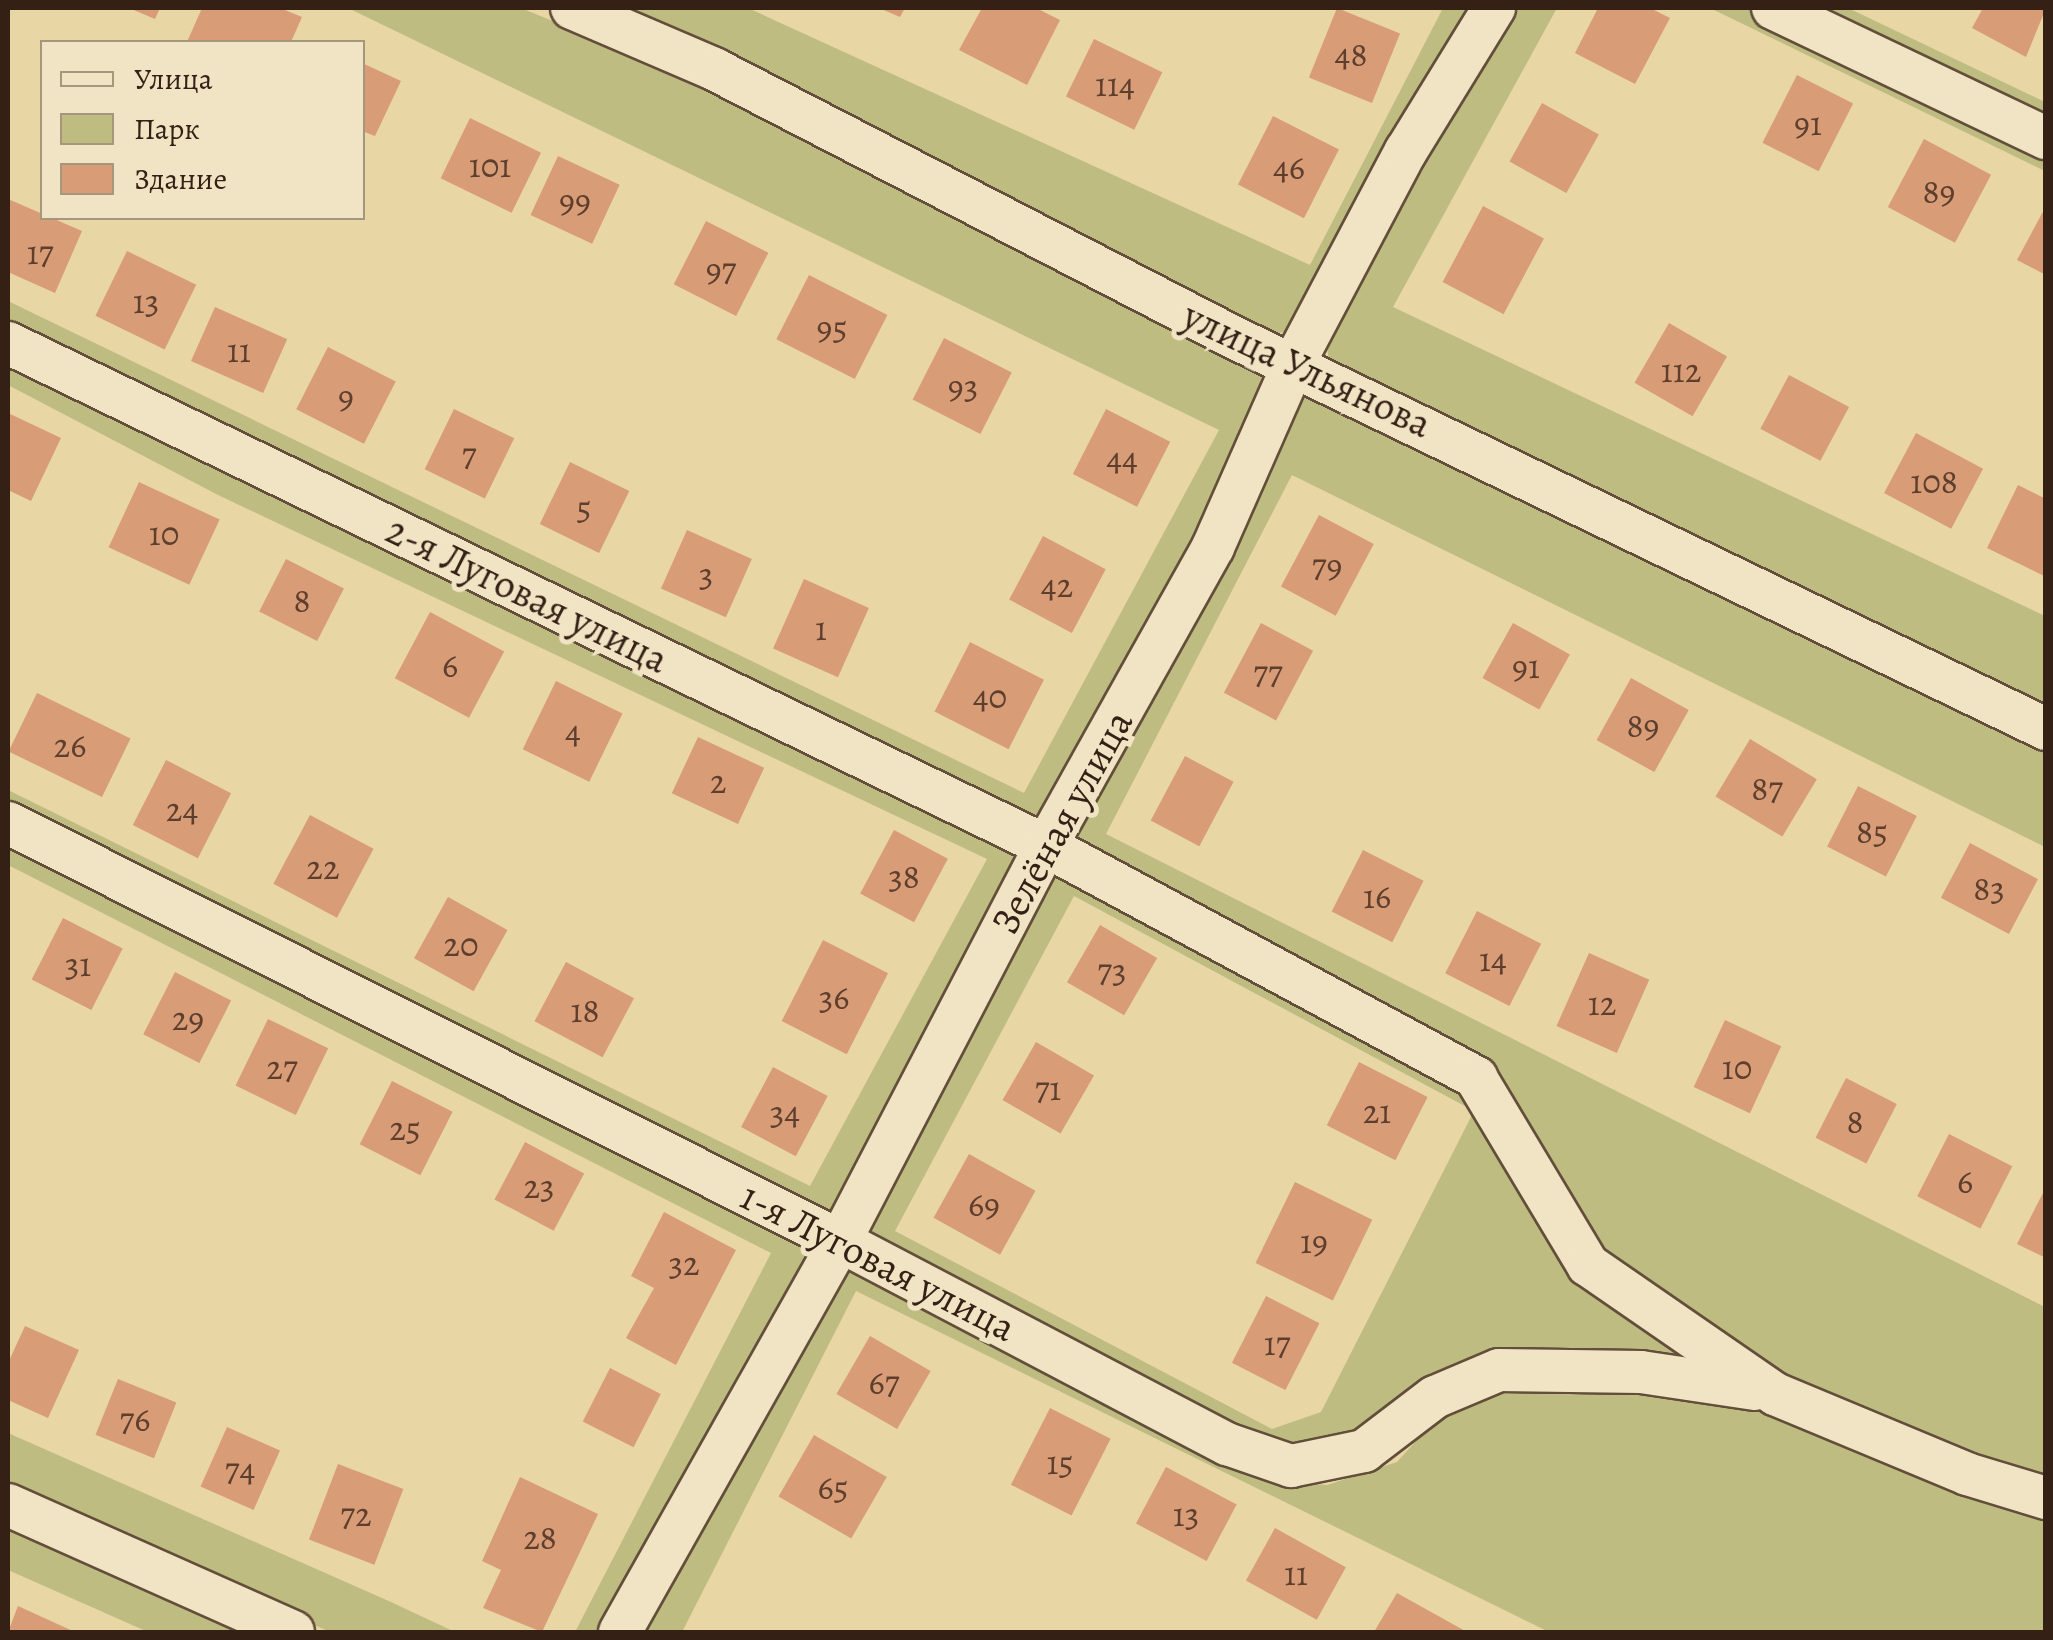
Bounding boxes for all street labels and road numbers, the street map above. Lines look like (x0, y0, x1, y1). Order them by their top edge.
street label: улица Ульянова (1175, 292, 1439, 448)
street label: 2-я Луговая улица (378, 506, 676, 684)
street label: Зелёная улица (981, 702, 1143, 942)
street label: 1-я Луговая улица (733, 1172, 1023, 1352)

